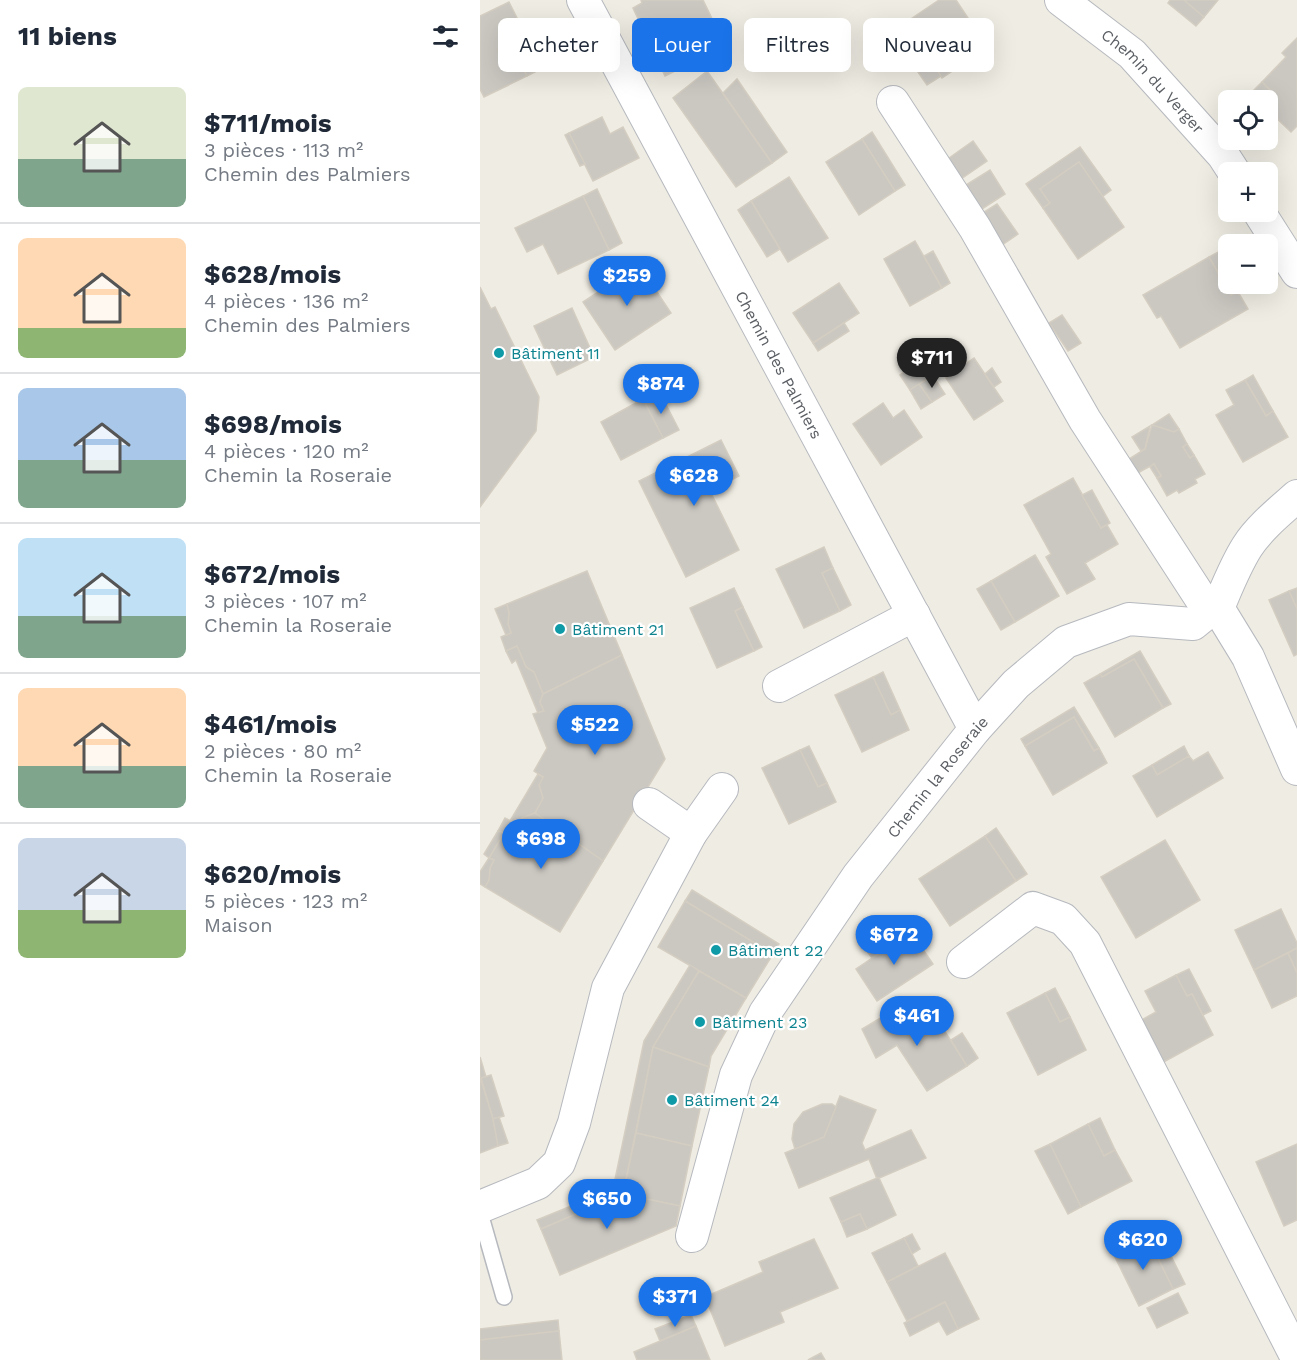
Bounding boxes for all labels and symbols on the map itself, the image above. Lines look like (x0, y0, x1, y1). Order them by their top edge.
street label: Chemin du Verger (1097, 25, 1208, 138)
pin: $259 (591, 256, 663, 307)
street label: Chemin des Palmiers (731, 288, 826, 442)
pin: $711 (896, 338, 968, 389)
place label: Bâtiment 11 (511, 344, 600, 363)
marker: Bâtiment 11 (492, 346, 506, 360)
pin: $874 (625, 364, 697, 415)
pin: $628 (658, 456, 730, 507)
place label: Bâtiment 21 (572, 620, 664, 639)
marker: Bâtiment 21 (553, 622, 567, 636)
pin: $522 (559, 705, 631, 756)
street label: Chemin la Roseraie (883, 712, 992, 842)
pin: $698 (505, 819, 577, 870)
pin: $672 (858, 915, 930, 966)
place label: Bâtiment 22 (728, 941, 823, 960)
marker: Bâtiment 22 (709, 943, 723, 957)
pin: $461 (881, 996, 953, 1047)
place label: Bâtiment 23 (712, 1013, 807, 1032)
marker: Bâtiment 23 (693, 1015, 707, 1029)
place label: Bâtiment 24 (684, 1091, 779, 1110)
marker: Bâtiment 24 (665, 1093, 679, 1107)
pin: $650 (571, 1179, 643, 1230)
pin: $620 (1107, 1220, 1179, 1271)
pin: $371 (639, 1277, 711, 1328)

